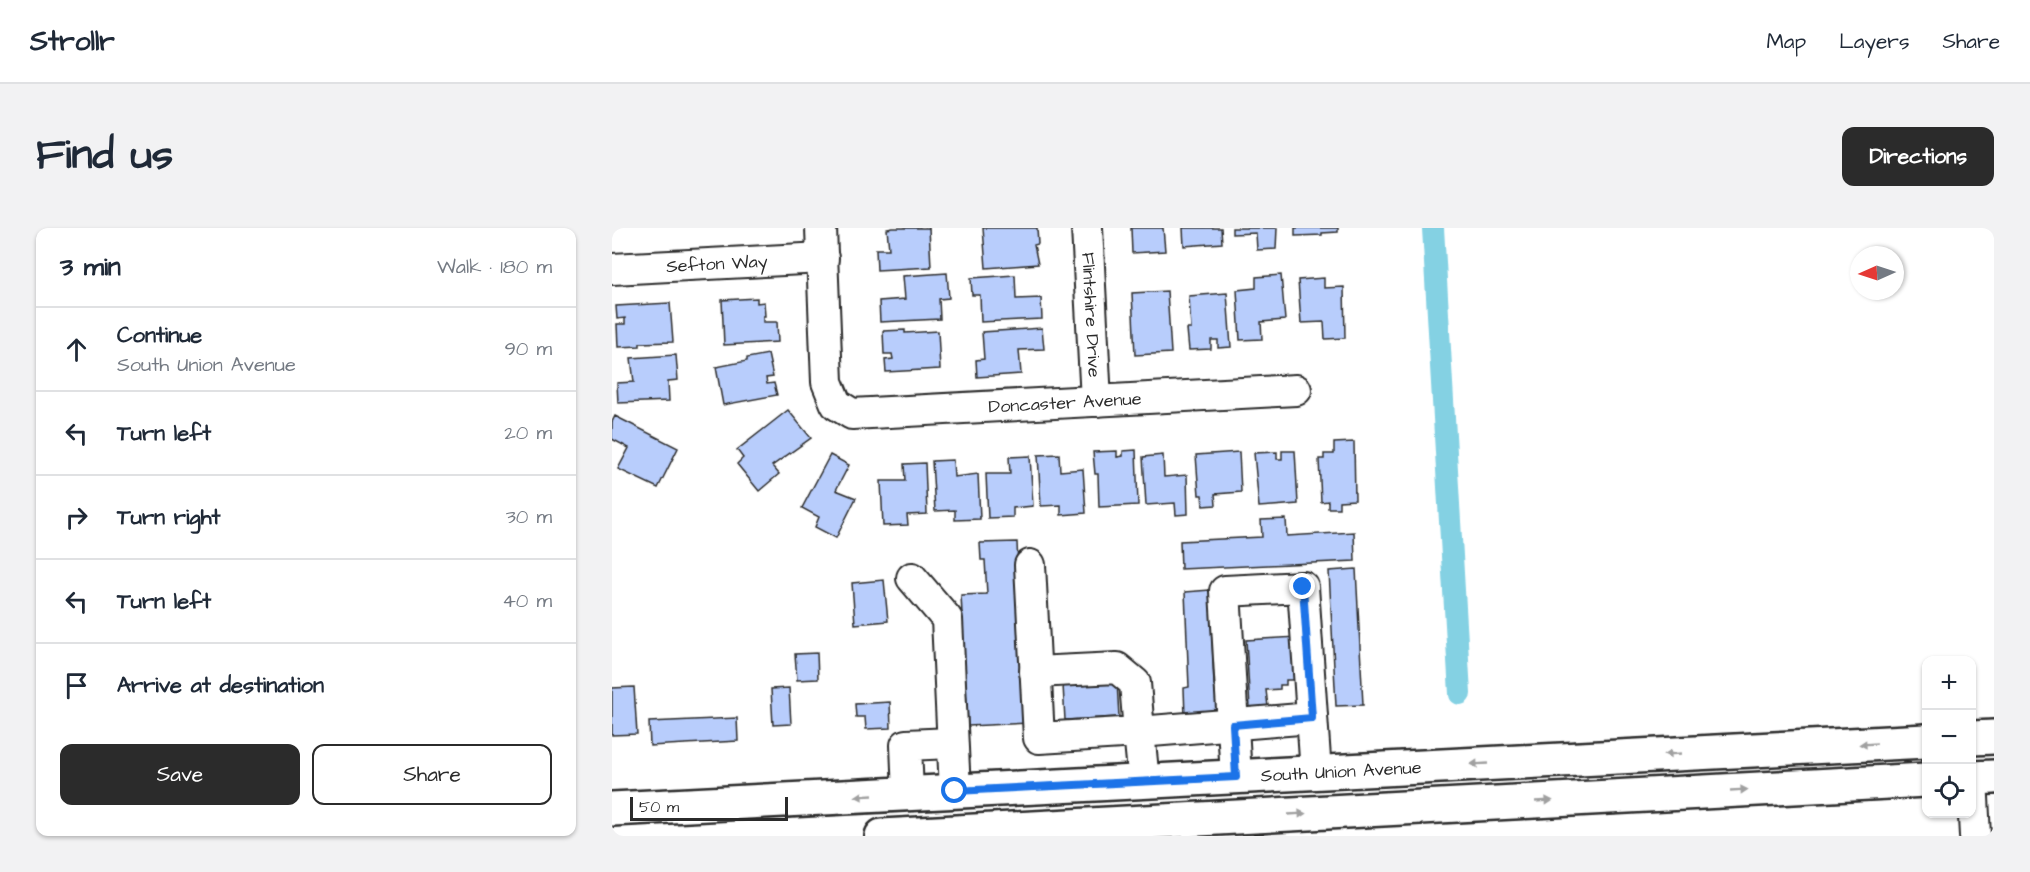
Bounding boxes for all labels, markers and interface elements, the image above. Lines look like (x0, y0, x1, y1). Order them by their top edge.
text: Strollr (30, 22, 115, 61)
text: Map (1766, 27, 1806, 56)
text: Layers (1839, 27, 1909, 56)
text: Share (1942, 27, 2000, 56)
text: Find us (36, 127, 173, 185)
button: Directions (1842, 127, 1994, 186)
north arrow (1850, 246, 1904, 300)
street label: Sefton Way (665, 248, 768, 279)
text: 3 min (60, 249, 121, 285)
street label: Flintshire Drive (1076, 252, 1107, 378)
text: Walk · 180 m (437, 253, 552, 281)
text: Continue (117, 320, 202, 351)
icon: ahead (60, 333, 93, 366)
text: 90 m (504, 335, 552, 363)
text: South Union Avenue (117, 351, 296, 379)
street label: Doncaster Avenue (988, 386, 1142, 419)
icon: left (60, 417, 93, 450)
text: Turn left (117, 418, 211, 449)
text: 20 m (504, 419, 552, 447)
icon: right (60, 501, 93, 534)
text: Turn right (117, 502, 220, 533)
text: 30 m (506, 503, 552, 531)
route end (1289, 573, 1315, 599)
icon: left (60, 585, 93, 618)
text: Turn left (117, 586, 211, 617)
text: 40 m (502, 587, 552, 615)
map controls (1922, 656, 1976, 818)
button: + (1922, 656, 1976, 710)
icon: arrive (60, 669, 93, 702)
text: Arrive at destination (117, 670, 324, 701)
button: − (1922, 710, 1976, 764)
one-way arrow (1859, 739, 1878, 748)
button: Save (60, 744, 300, 805)
button: Share (312, 744, 552, 805)
one-way arrow (1664, 749, 1683, 758)
street label: South Union Avenue (1260, 755, 1422, 788)
one-way arrow (1469, 760, 1488, 769)
button: locate (1922, 764, 1976, 818)
route start (941, 777, 967, 803)
one-way arrow (1729, 786, 1748, 795)
one-way arrow (855, 792, 874, 801)
scale bar (630, 794, 788, 822)
text: 50 m (639, 796, 679, 818)
one-way arrow (1534, 796, 1553, 805)
one-way arrow (1288, 809, 1307, 818)

